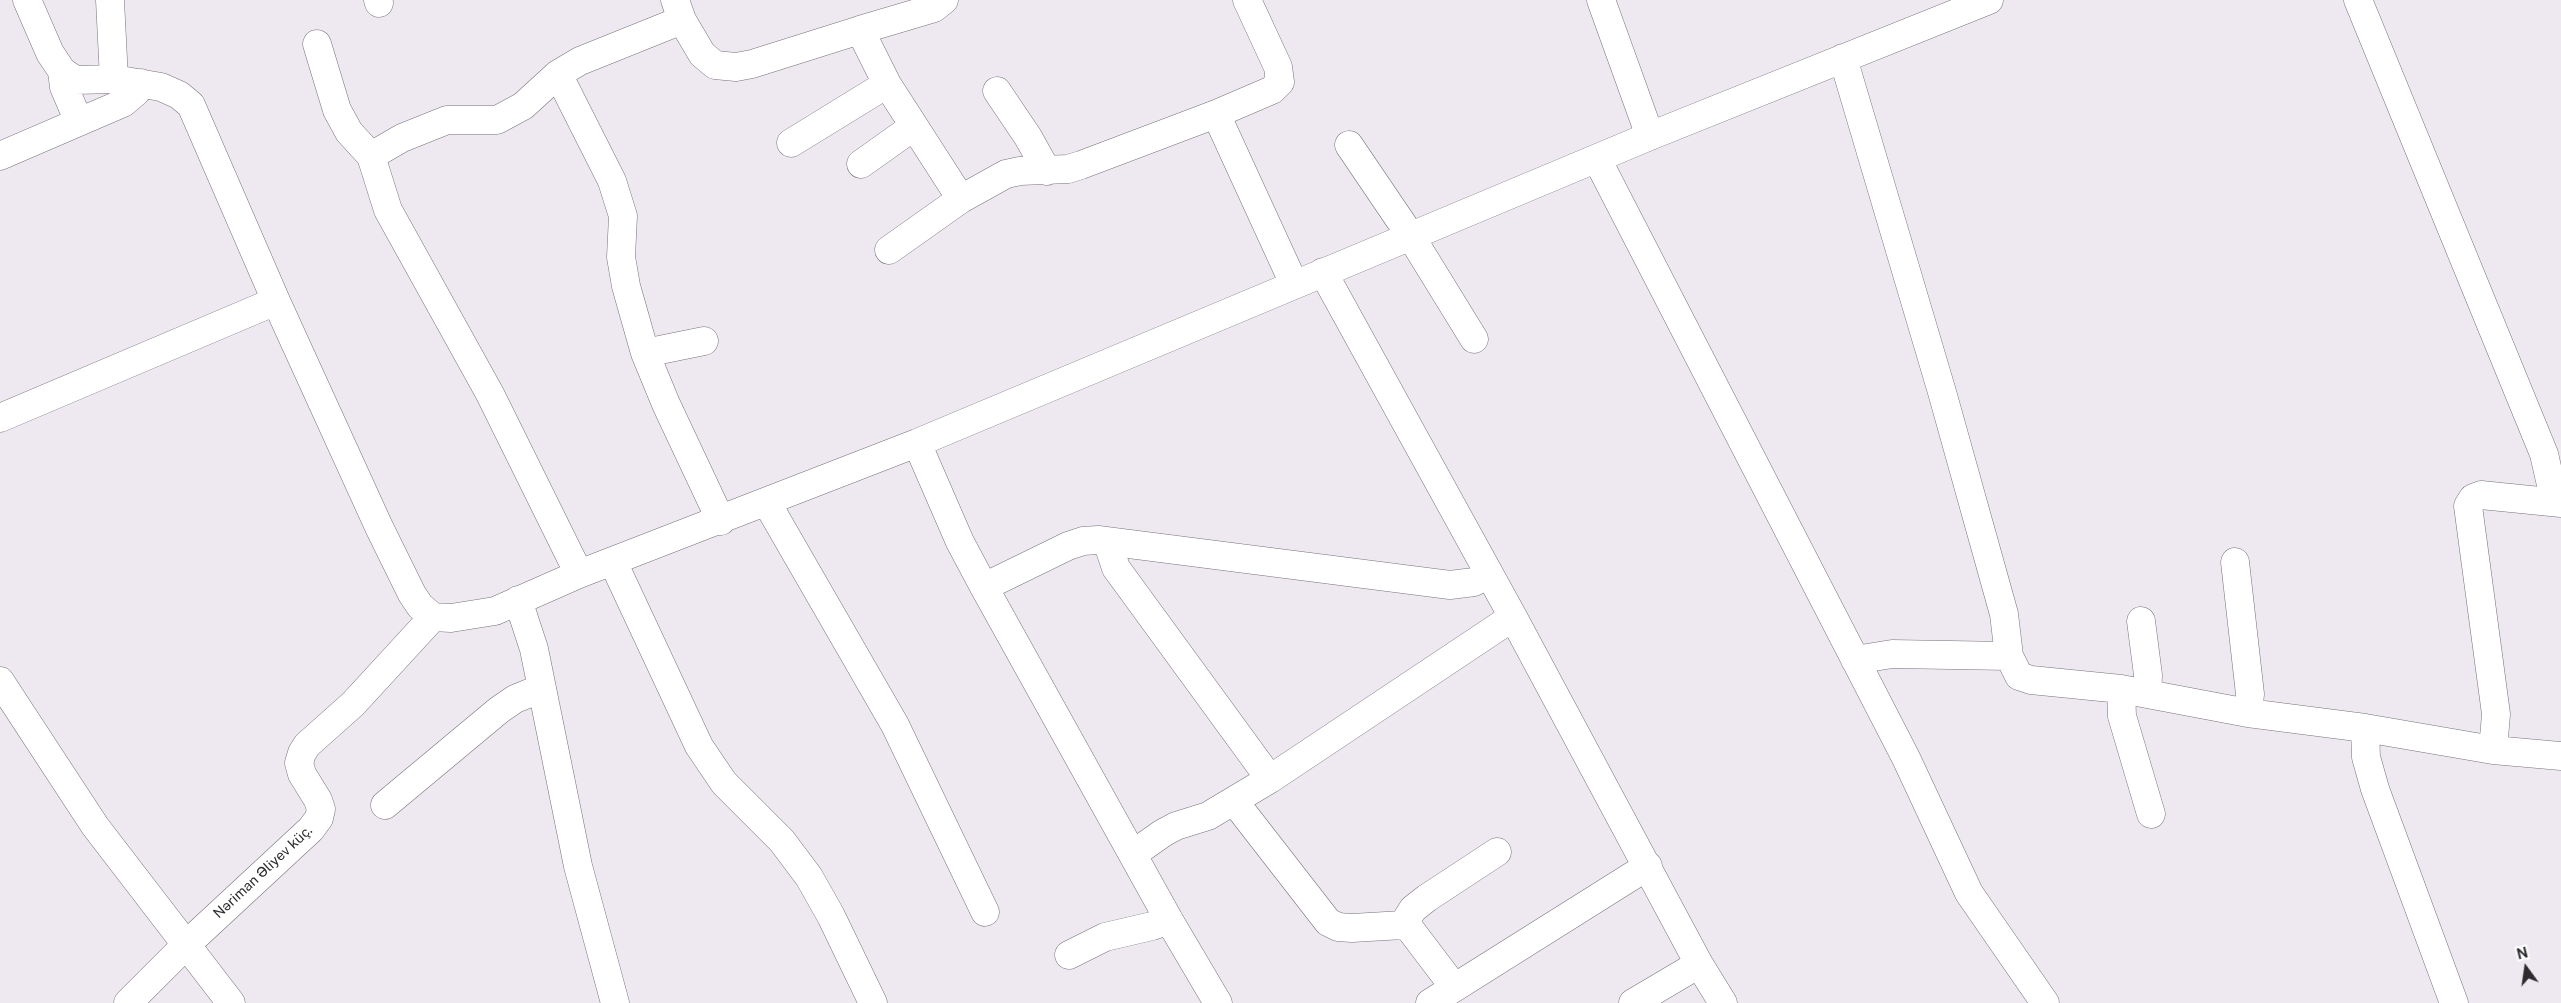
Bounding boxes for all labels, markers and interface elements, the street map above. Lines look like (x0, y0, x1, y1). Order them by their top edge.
street label: Nəriman Əliyev küç. (210, 822, 316, 922)
north arrow (2501, 943, 2551, 993)
text: N (2515, 944, 2530, 963)

